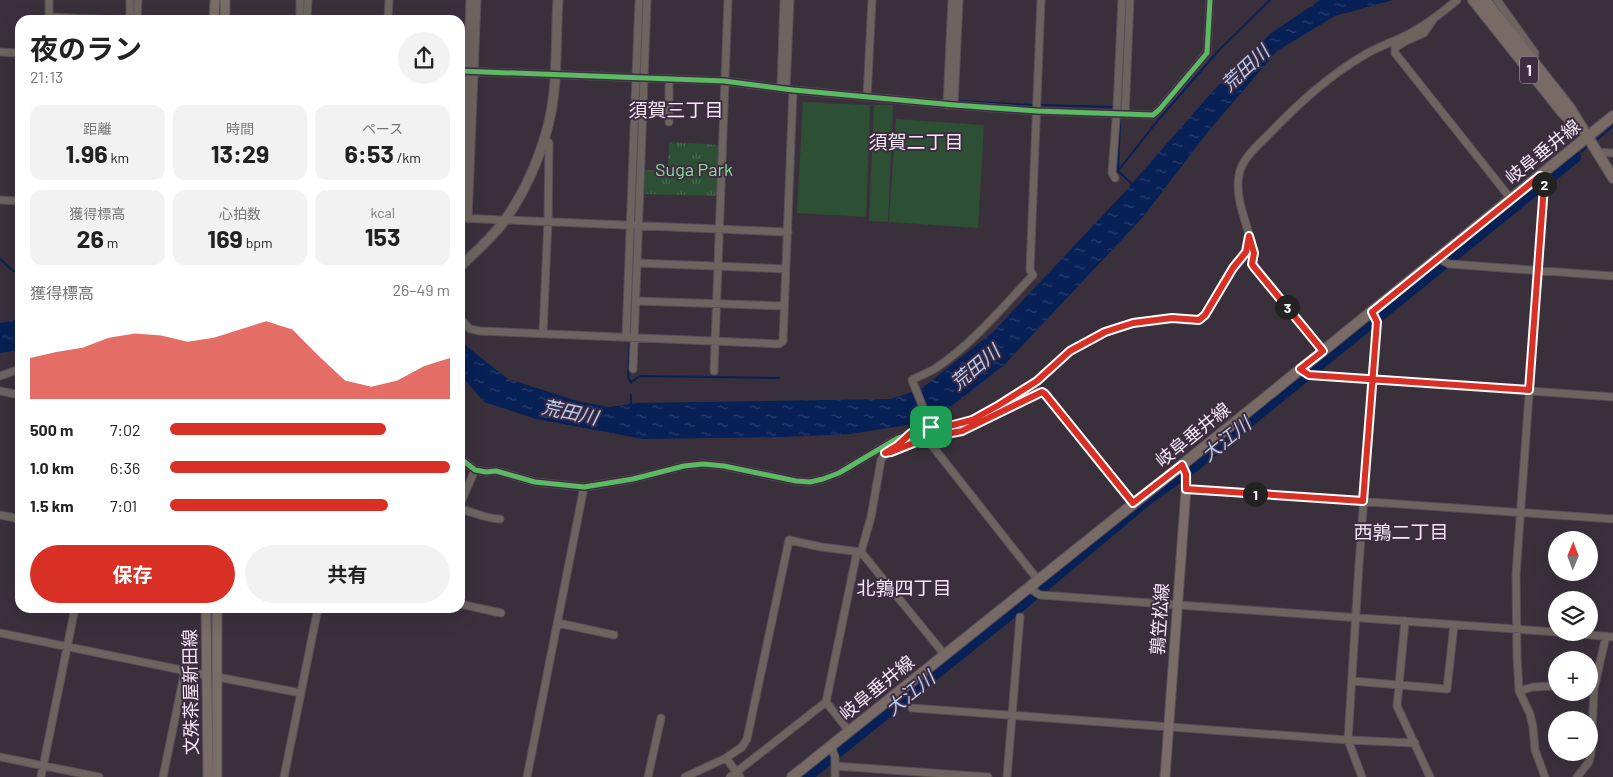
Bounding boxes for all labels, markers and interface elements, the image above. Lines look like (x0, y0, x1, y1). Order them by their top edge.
text: 夜のラン (30, 31, 142, 65)
button: share (398, 32, 450, 84)
water label: 荒田川 (1216, 38, 1275, 95)
road number: 1 (1520, 56, 1538, 84)
text: 21:13 (30, 67, 63, 86)
district label: 須賀三丁目 (628, 98, 724, 121)
street label: 岐阜垂井線 (1500, 114, 1584, 188)
text: 距離 (83, 120, 111, 137)
text: 時間 (226, 120, 254, 137)
text: ペース (362, 120, 403, 137)
district label: 須賀二丁目 (868, 130, 964, 153)
text: 1.96 (65, 138, 108, 168)
text: 13:29 (211, 138, 269, 168)
text: 6:53 (344, 138, 394, 168)
text: km (108, 149, 129, 166)
text: /km (394, 149, 421, 166)
park label: Suga Park (655, 158, 733, 180)
pin: 2 (1532, 172, 1556, 196)
text: 2 (1541, 176, 1548, 193)
text: kcal (370, 204, 395, 221)
text: 獲得標高 (69, 205, 125, 222)
text: 心拍数 (219, 205, 261, 222)
text: 153 (365, 221, 401, 251)
text: 26 (76, 223, 104, 253)
text: 169 (207, 223, 243, 253)
text: m (104, 234, 118, 251)
text: bpm (243, 234, 273, 251)
text: 26–49 m (392, 280, 450, 299)
text: 獲得標高 (30, 283, 94, 302)
pin: 3 (1274, 294, 1300, 320)
text: 3 (1284, 299, 1291, 316)
water label: 荒田川 (945, 338, 1005, 394)
water label: 荒田川 (540, 394, 602, 429)
street label: 岐阜垂井線 (1150, 397, 1234, 471)
pin (910, 406, 952, 448)
water label: 大江川 (1196, 410, 1257, 465)
icon: arrive (917, 413, 945, 441)
text: 500 m (30, 420, 73, 439)
text: 7:02 (110, 420, 141, 439)
text: 1.0 km (30, 458, 74, 477)
text: 6:36 (110, 458, 140, 477)
pin: 1 (1242, 482, 1268, 506)
text: 1 (1253, 486, 1258, 503)
text: 1.5 km (30, 496, 74, 515)
text: 7:01 (110, 496, 137, 515)
district label: 西鶉二丁目 (1353, 520, 1449, 543)
north arrow (1548, 531, 1598, 581)
map controls (1548, 531, 1598, 761)
button: 保存 (30, 545, 235, 603)
button: 共有 (245, 545, 450, 603)
district label: 北鶉四丁目 (856, 576, 952, 599)
street label: 鶉笠松線 (1146, 582, 1172, 656)
button: layers (1548, 591, 1598, 641)
street label: 文殊茶屋新田線 (178, 629, 202, 755)
street label: 岐阜垂井線 (834, 650, 918, 724)
button: + (1548, 651, 1598, 701)
water label: 大江川 (880, 664, 941, 719)
button: − (1548, 711, 1598, 761)

